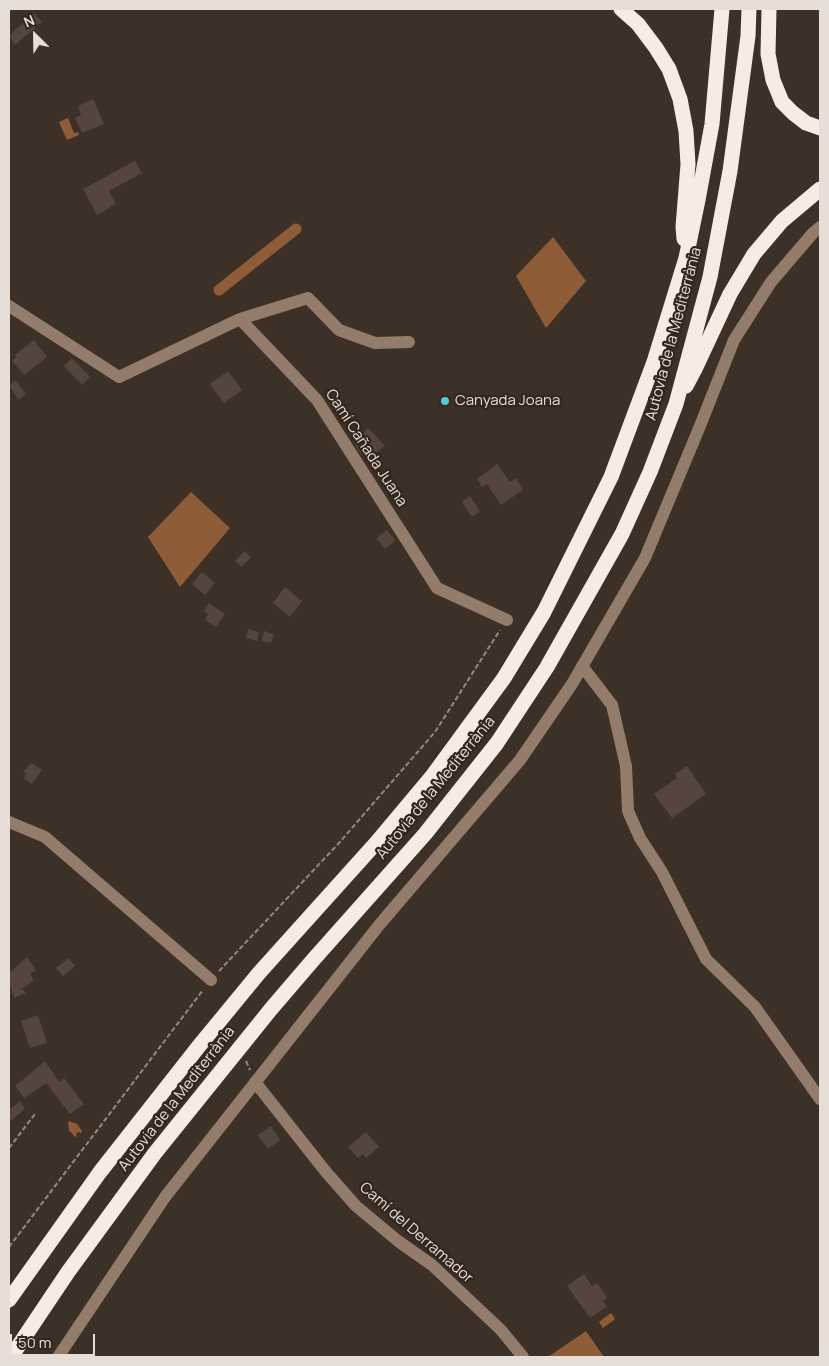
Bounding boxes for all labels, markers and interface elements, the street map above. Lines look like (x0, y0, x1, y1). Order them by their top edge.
north arrow (10, 10, 60, 60)
text: N (21, 10, 37, 31)
street label: Autovia de la Mediterrània (642, 245, 706, 423)
street label: Camí Cañada Juana (321, 386, 411, 510)
place label: Canyada Joana (455, 392, 560, 410)
marker: Canyada Joana (439, 395, 451, 407)
street label: Autovia de la Mediterrània (373, 713, 499, 863)
street label: Autovia de la Mediterrània (115, 1023, 239, 1175)
street label: Camí del Derramador (356, 1179, 476, 1287)
scale bar (12, 1324, 98, 1356)
text: 50 m (18, 1332, 52, 1353)

